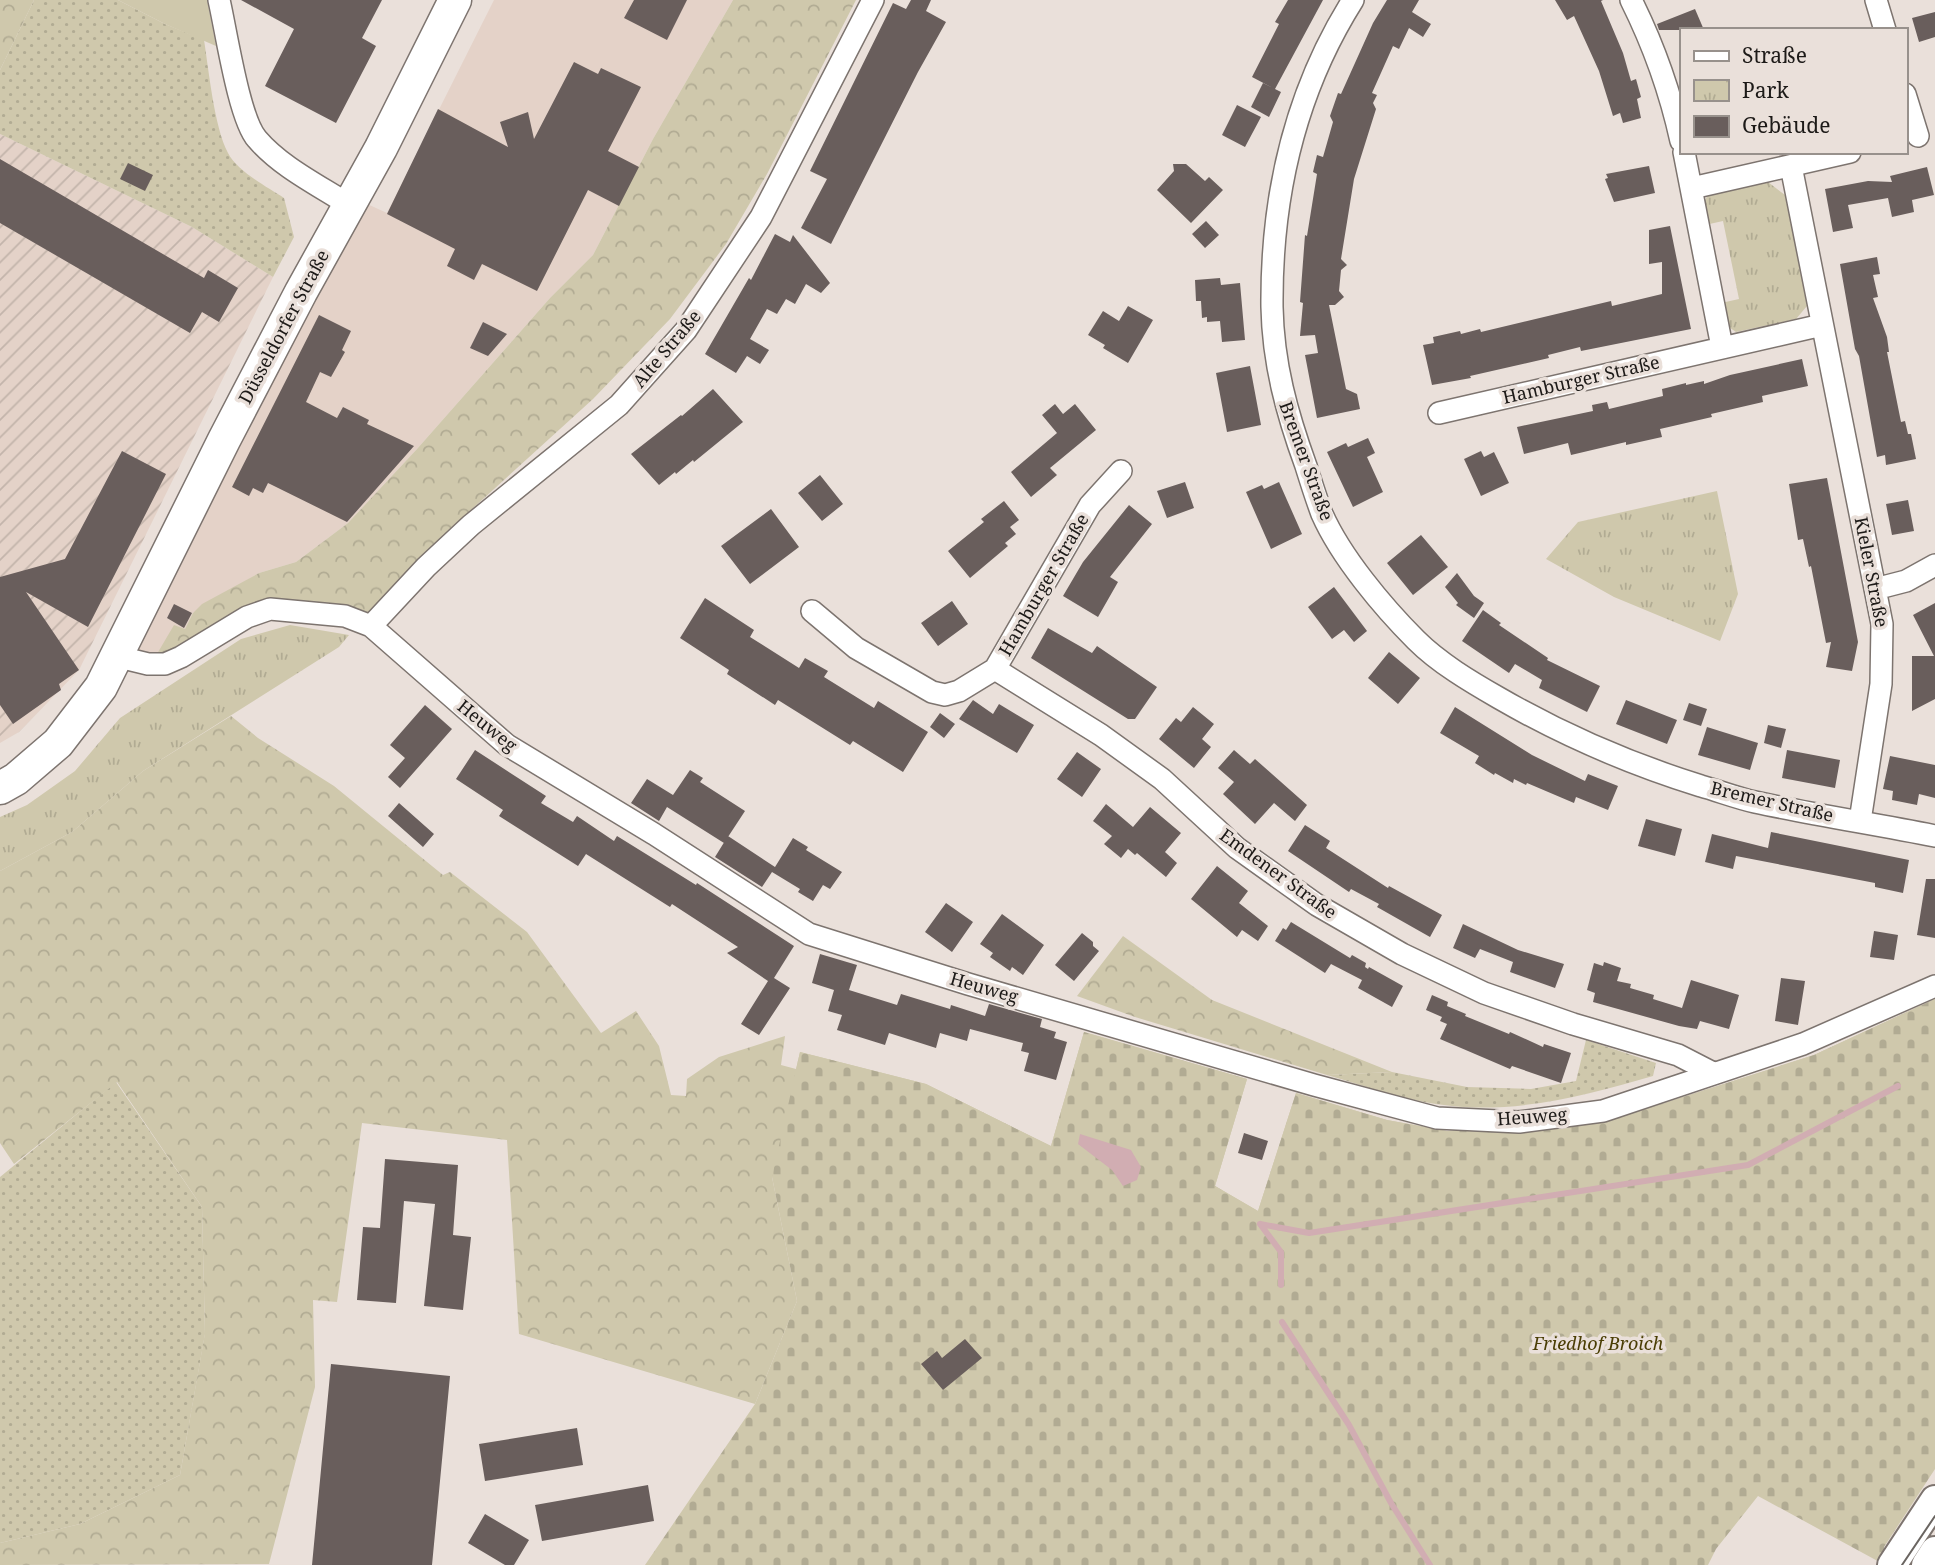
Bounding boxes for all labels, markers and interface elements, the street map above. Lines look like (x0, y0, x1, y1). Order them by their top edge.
legend (1680, 28, 1907, 154)
text: Straße (1742, 41, 1807, 69)
text: Park (1742, 76, 1789, 104)
text: Gebäude (1742, 111, 1830, 139)
street label: Düsseldorfer Straße (232, 245, 334, 408)
street label: Alte Straße (627, 304, 706, 392)
street label: Hamburger Straße (1500, 349, 1662, 409)
street label: Bremer Straße (1274, 398, 1340, 524)
street label: Hamburger Straße (993, 509, 1094, 660)
street label: Kieler Straße (1850, 515, 1894, 629)
street label: Heuweg (453, 694, 523, 757)
street label: Bremer Straße (1708, 775, 1836, 827)
street label: Emdener Straße (1215, 823, 1342, 924)
street label: Heuweg (947, 966, 1022, 1008)
street label: Heuweg (1496, 1102, 1568, 1130)
park label: Friedhof Broich (1532, 1331, 1663, 1355)

